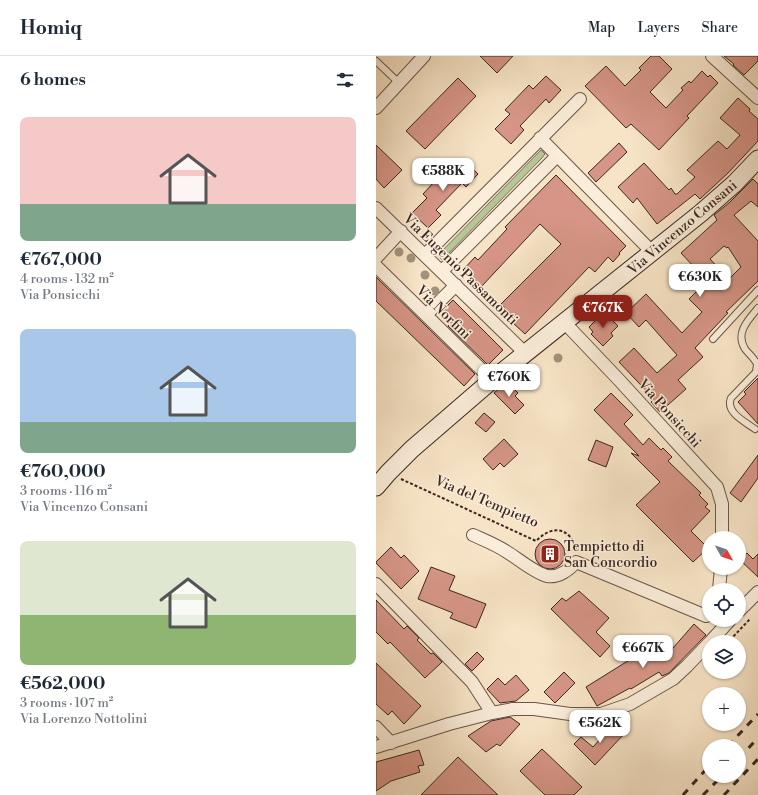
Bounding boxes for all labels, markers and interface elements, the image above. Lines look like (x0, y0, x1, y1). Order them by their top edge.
text: Homiq (20, 16, 82, 40)
text: Map (588, 19, 615, 37)
text: Layers (637, 19, 680, 37)
text: Share (702, 19, 738, 37)
text: 6 homes (20, 69, 86, 91)
icon: filters (334, 69, 356, 91)
icon: home (152, 143, 224, 215)
pin: €588K (415, 158, 471, 192)
text: €588K (421, 163, 465, 179)
street label: Via Vincenzo Consani (623, 176, 742, 280)
street label: Via Eugenio Passamonti (398, 210, 522, 329)
text: €767,000 (20, 249, 102, 271)
pin: €630K (672, 264, 728, 298)
text: €630K (678, 269, 722, 285)
text: 4 rooms · 132 m² (20, 271, 114, 287)
street label: Via Norfini (411, 281, 475, 344)
text: Via Ponsicchi (20, 287, 100, 303)
pin: €767K (575, 295, 631, 329)
text: €767K (582, 300, 624, 316)
icon: home (152, 355, 224, 427)
pin: €760K (481, 364, 537, 398)
text: €760K (487, 369, 531, 385)
street label: Via Ponsicchi (633, 375, 705, 452)
text: €760,000 (20, 461, 106, 483)
street label: Via del Tempietto (431, 472, 541, 532)
text: 3 rooms · 116 m² (20, 483, 112, 499)
text: Via Vincenzo Consani (20, 499, 148, 515)
north arrow (702, 531, 746, 575)
map controls (702, 531, 746, 783)
place label: Tempietto di San Concordio (564, 538, 658, 572)
building icon: Tempietto di San Concordio (539, 543, 561, 565)
icon: home (152, 567, 224, 639)
button: locate (702, 583, 746, 627)
pin: €667K (615, 635, 671, 669)
button: layers (702, 635, 746, 679)
text: €667K (622, 640, 664, 656)
text: €562,000 (20, 673, 105, 695)
button: + (702, 687, 746, 731)
text: 3 rooms · 107 m² (20, 695, 113, 711)
pin: €562K (572, 710, 628, 744)
text: Via Lorenzo Nottolini (20, 711, 147, 727)
text: €562K (578, 715, 622, 731)
button: − (702, 739, 746, 783)

